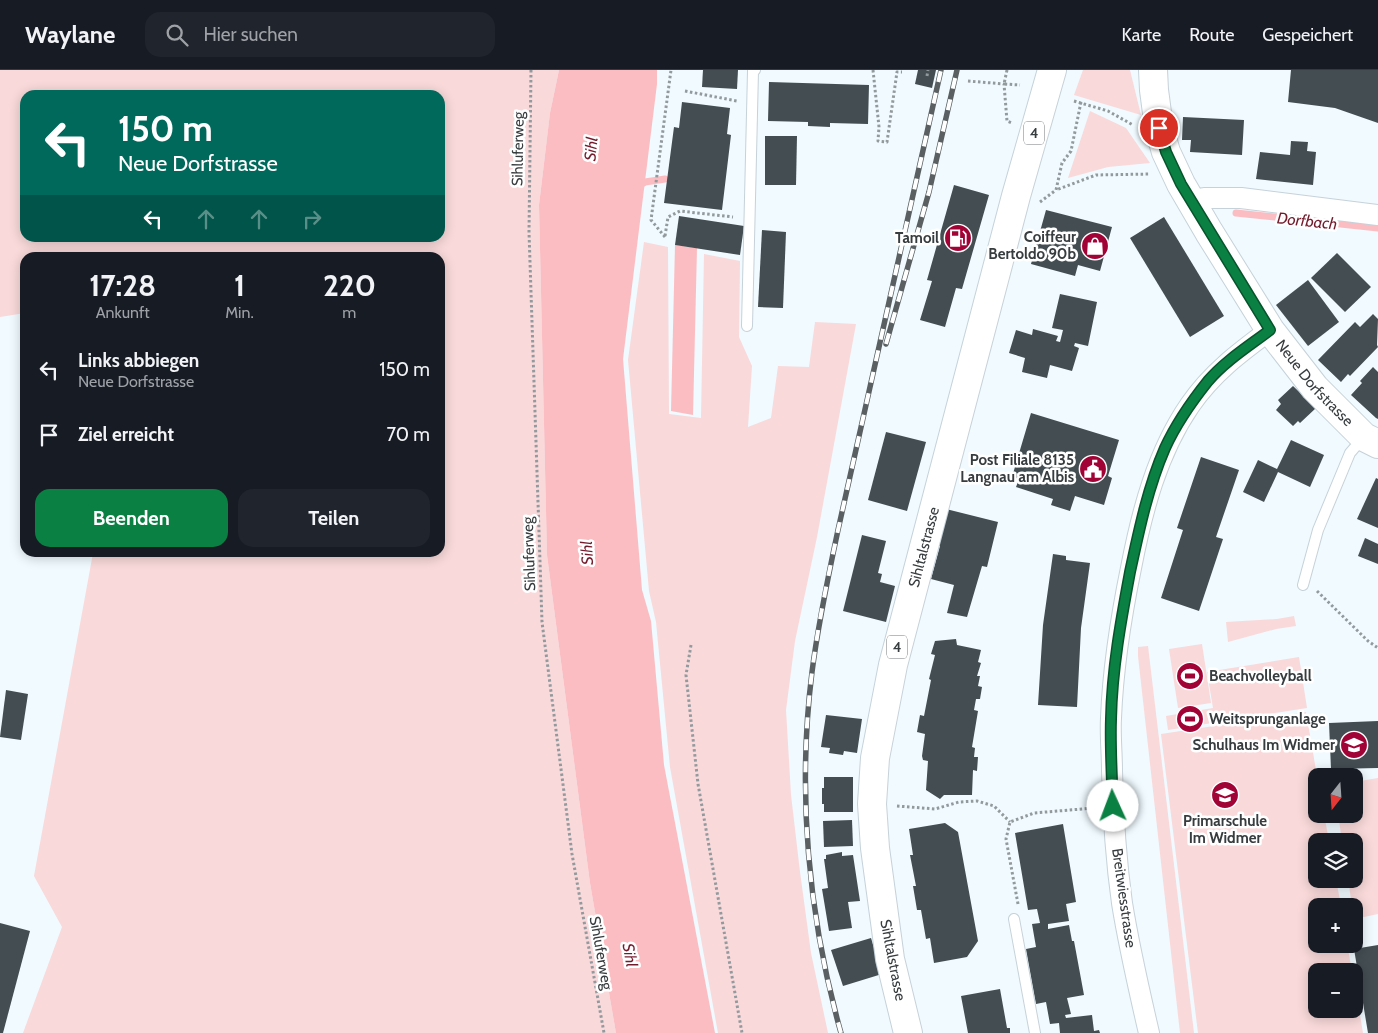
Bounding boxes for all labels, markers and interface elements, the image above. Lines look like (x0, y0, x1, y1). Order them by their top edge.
search box (145, 12, 495, 57)
text: Waylane (25, 20, 115, 49)
icon: search (163, 21, 191, 49)
text: Hier suchen (203, 23, 298, 46)
text: Karte (1122, 24, 1161, 46)
text: Route (1189, 24, 1234, 46)
text: Gespeichert (1262, 24, 1353, 46)
text: 150 m (118, 107, 213, 150)
pin (1138, 107, 1180, 149)
icon: left (35, 110, 100, 175)
street label: Sihluferweg (508, 111, 528, 186)
icon: arrive (1145, 114, 1173, 142)
road number: 4 (1024, 122, 1044, 144)
water label: Sihl (580, 136, 602, 162)
text: Neue Dorfstrasse (118, 150, 278, 177)
icon: left (139, 205, 167, 233)
icon: ahead (192, 205, 220, 233)
icon: ahead (245, 205, 273, 233)
icon: right (298, 205, 326, 233)
water label: Dorfbach (1276, 208, 1338, 234)
fuel station icon: Tamoil (943, 223, 973, 253)
place label: Coiffeur Bertoldo 90b (988, 228, 1076, 263)
place label: Tamoil (895, 229, 939, 247)
shop icon: Coiffeur Bertoldo 90b (1080, 231, 1110, 261)
text: 17:28 (89, 267, 156, 304)
text: 1 (234, 267, 245, 304)
text: 220 (323, 267, 376, 304)
text: Ankunft (96, 303, 150, 322)
text: Min. (225, 303, 254, 322)
text: m (342, 303, 356, 322)
street label: Neue Dorfstrasse (1272, 336, 1357, 430)
text: Links abbiegen (78, 349, 199, 372)
icon: left (35, 356, 63, 384)
text: 150 m (379, 358, 430, 381)
text: Neue Dorfstrasse (78, 372, 194, 391)
icon: arrive (35, 421, 63, 449)
text: Ziel erreicht (78, 423, 174, 446)
text: 70 m (386, 423, 430, 446)
place label: Post Filiale 8135 Langnau am Albis (960, 451, 1074, 486)
public building icon: Post Filiale 8135 Langnau am Albis (1078, 454, 1108, 484)
button: Beenden (35, 489, 228, 547)
button: Teilen (238, 489, 430, 547)
street label: Sihltalstrasse (905, 505, 943, 589)
street label: Sihluferweg (519, 516, 539, 592)
water label: Sihl (577, 540, 597, 565)
road number: 4 (887, 636, 907, 658)
sports icon: Beachvolleyball (1175, 661, 1205, 691)
place label: Beachvolleyball (1209, 667, 1312, 685)
sports icon: Weitsprunganlage (1175, 704, 1205, 734)
place label: Weitsprunganlage (1209, 710, 1326, 728)
school or university icon: Schulhaus Im Widmer (1339, 730, 1369, 760)
place label: Schulhaus Im Widmer (1193, 736, 1335, 754)
north arrow (1308, 768, 1362, 822)
map controls (1308, 768, 1363, 1018)
position arrow (1086, 779, 1138, 831)
school or university icon: Primarschule Im Widmer (1210, 780, 1240, 810)
place label: Primarschule Im Widmer (1183, 812, 1267, 847)
button: layers (1308, 833, 1363, 888)
street label: Breitwiesstrasse (1108, 847, 1140, 949)
button: + (1308, 898, 1363, 953)
street label: Sihluferweg (586, 915, 616, 992)
street label: Sihltalstrasse (876, 918, 910, 1002)
water label: Sihl (619, 942, 641, 969)
button: − (1308, 963, 1363, 1018)

